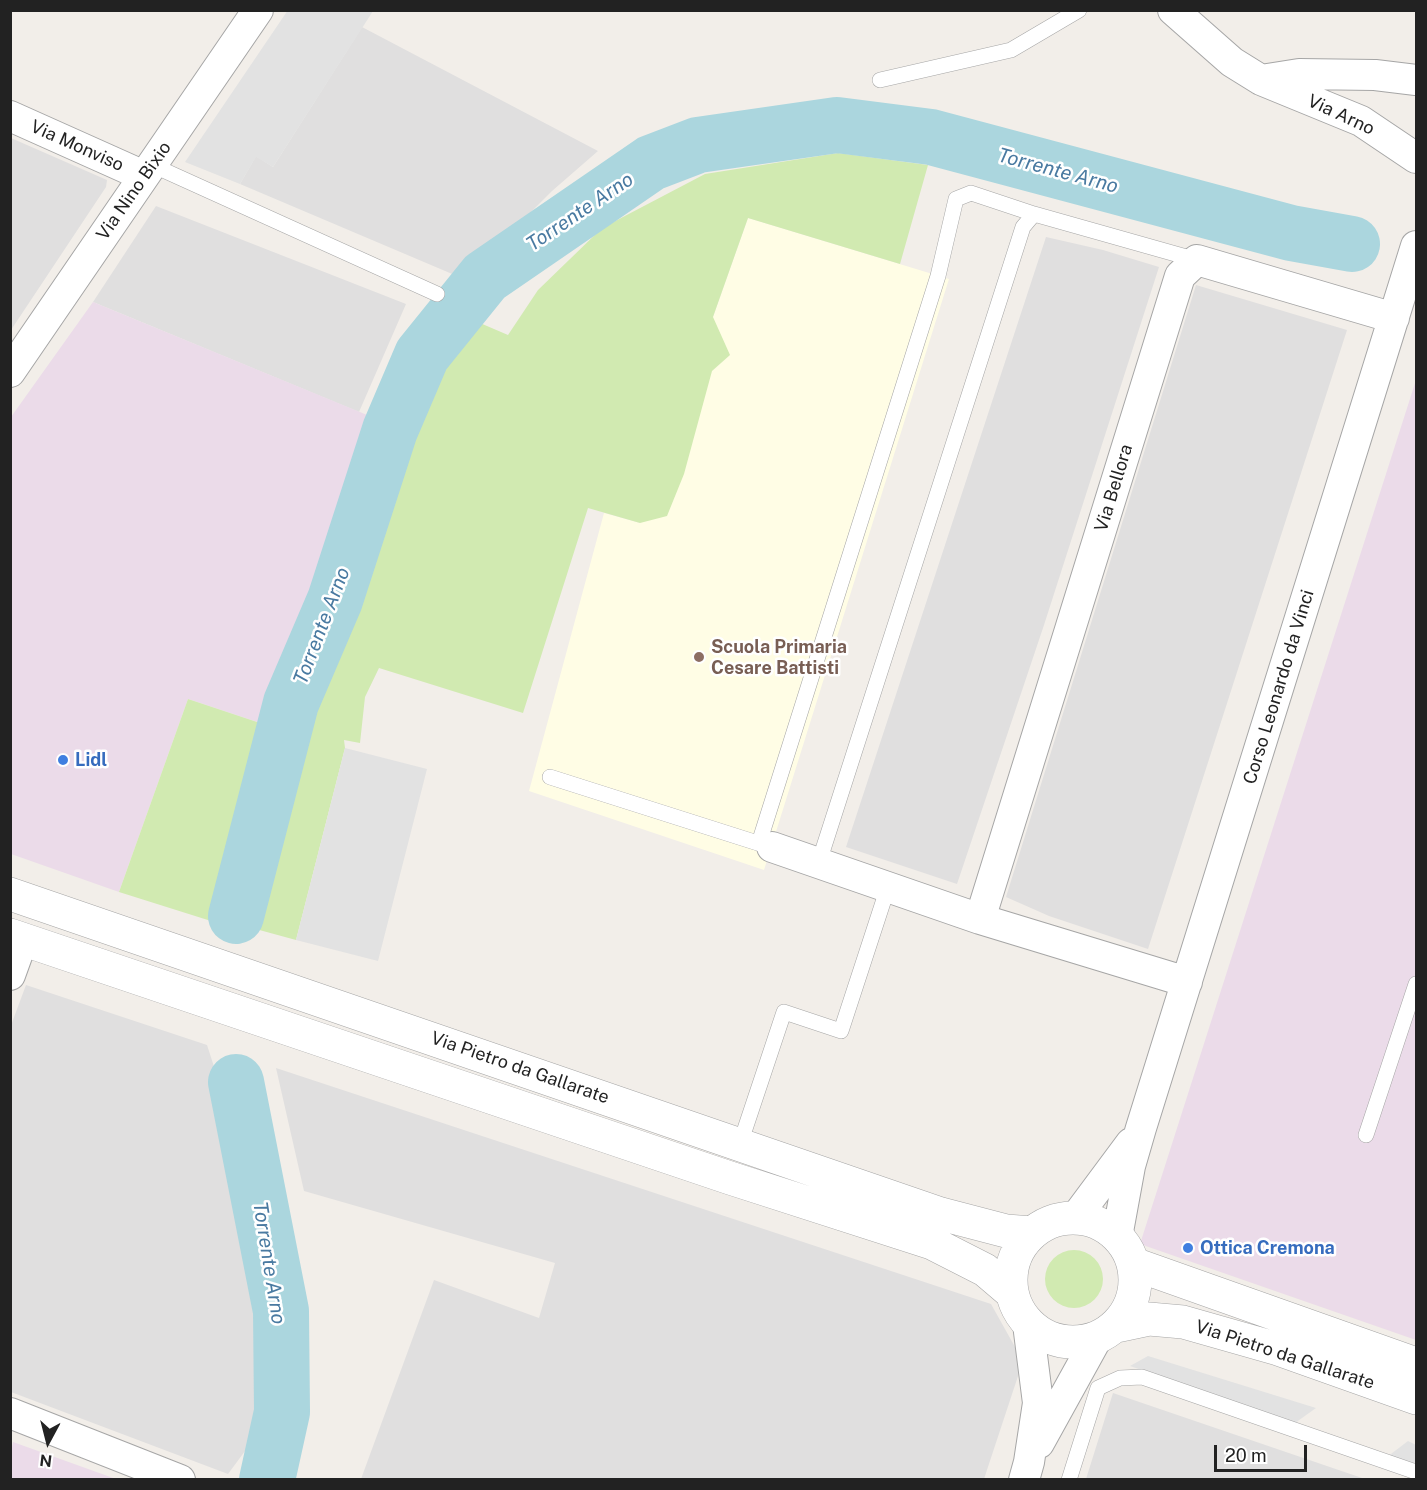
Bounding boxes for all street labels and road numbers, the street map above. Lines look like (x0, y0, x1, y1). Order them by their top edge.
street label: Via Arno (1304, 90, 1378, 140)
street label: Via Monviso (27, 116, 127, 176)
street label: Via Nino Bixio (92, 138, 176, 244)
street label: Via Bellora (1090, 442, 1138, 534)
street label: Corso Leonardo da Vinci (1239, 587, 1319, 787)
street label: Via Pietro da Gallarate (428, 1027, 612, 1109)
street label: Via Pietro da Gallarate (1193, 1316, 1377, 1394)

